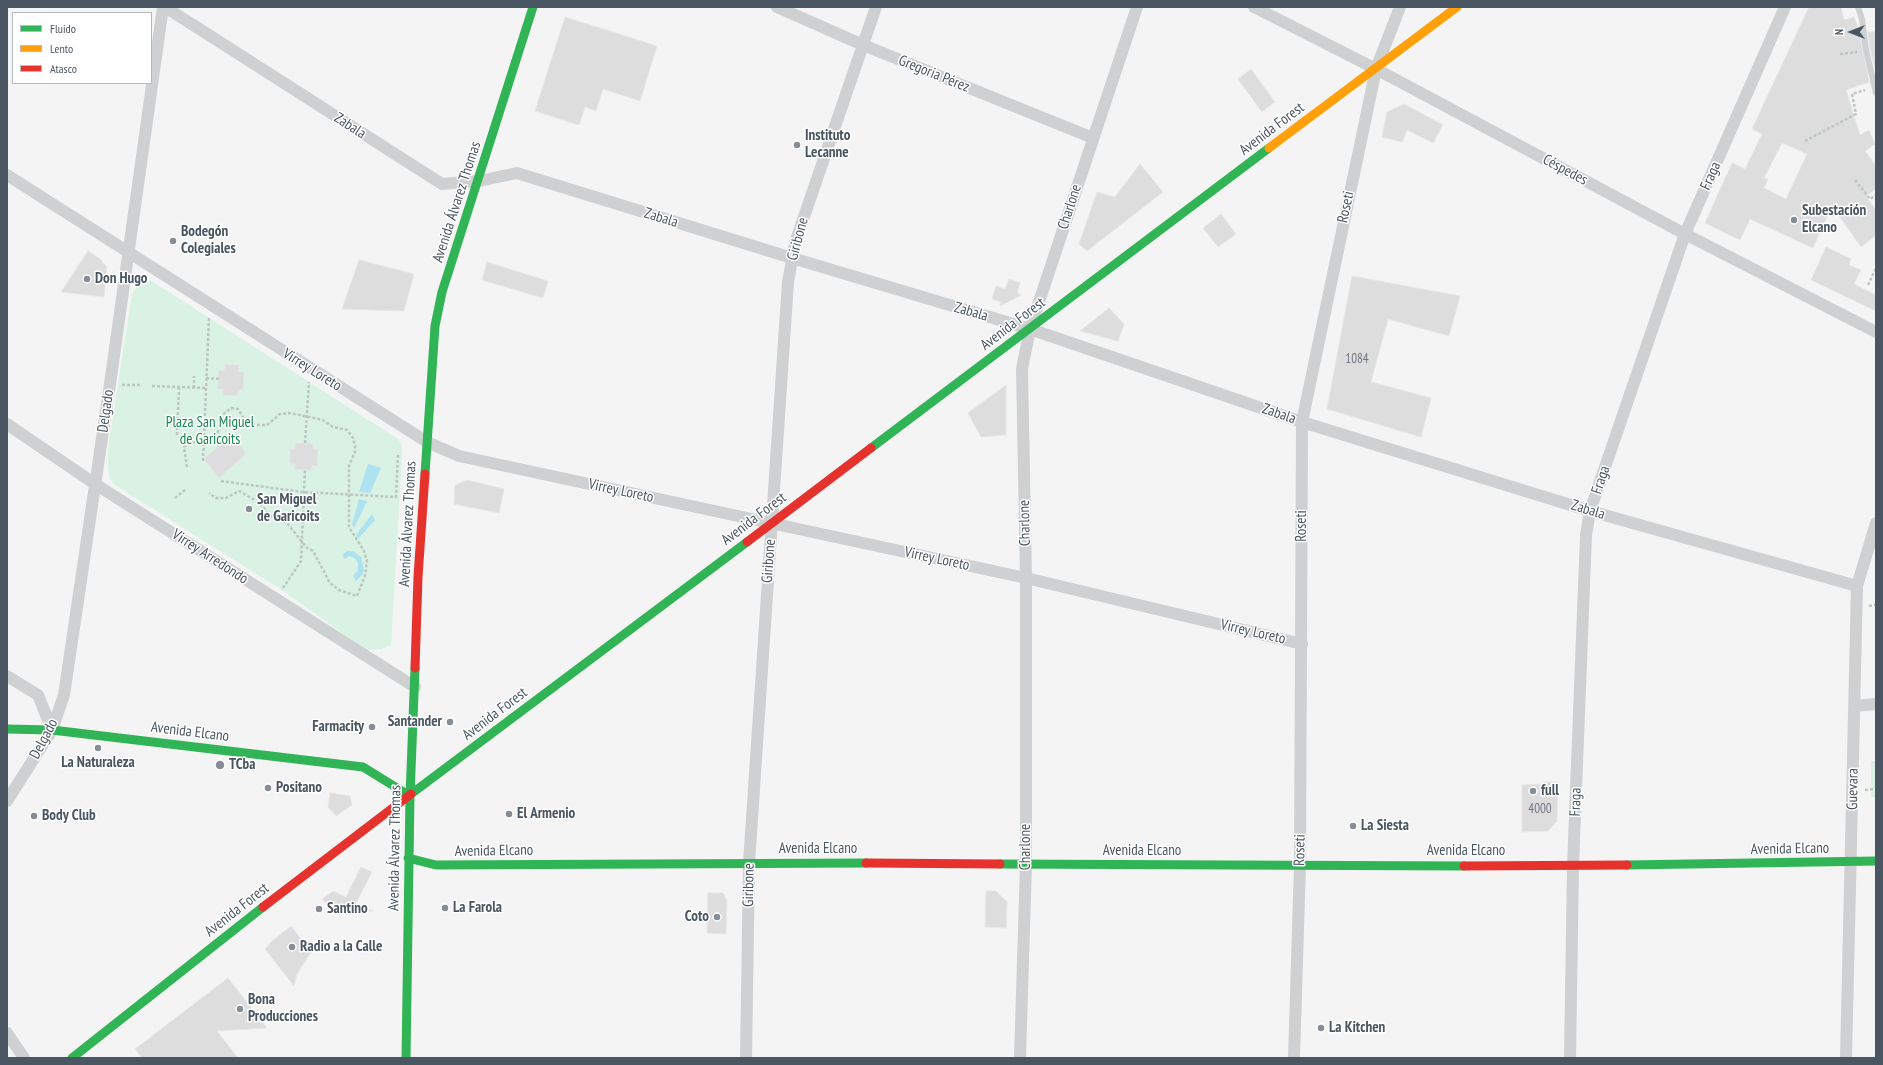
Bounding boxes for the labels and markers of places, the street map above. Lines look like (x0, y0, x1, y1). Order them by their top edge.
place label: Instituto Lecanne (805, 127, 850, 162)
marker: Instituto Lecanne (792, 140, 802, 150)
place label: Subestación Elcano (1802, 202, 1866, 237)
marker: Subestación Elcano (1789, 215, 1799, 225)
place label: Bodegón Colegiales (181, 223, 236, 258)
marker: Bodegón Colegiales (168, 236, 178, 246)
place label: Don Hugo (95, 270, 148, 288)
marker: Don Hugo (82, 274, 92, 284)
place label: San Miguel de Garicoits (257, 491, 319, 526)
marker: San Miguel de Garicoits (244, 504, 254, 514)
place label: Santander (388, 713, 442, 731)
marker: Santander (445, 717, 455, 727)
place label: Farmacity (312, 718, 364, 736)
marker: Farmacity (367, 722, 377, 732)
marker: La Naturaleza (93, 743, 103, 753)
place label: La Naturaleza (61, 754, 135, 772)
place label: TCba (229, 756, 255, 774)
marker: TCba (214, 759, 226, 771)
place label: Positano (276, 779, 322, 797)
place label: full (1541, 782, 1559, 800)
marker: Positano (263, 783, 273, 793)
marker: full (1528, 786, 1538, 796)
place label: El Armenio (517, 805, 575, 823)
place label: Body Club (42, 807, 96, 825)
marker: El Armenio (504, 809, 514, 819)
marker: Body Club (29, 811, 39, 821)
place label: La Siesta (1361, 817, 1409, 835)
marker: La Siesta (1348, 821, 1358, 831)
place label: La Farola (453, 899, 502, 917)
place label: Santino (327, 900, 368, 918)
marker: La Farola (440, 903, 450, 913)
marker: Santino (314, 904, 324, 914)
place label: Coto (685, 908, 709, 926)
marker: Coto (712, 912, 722, 922)
place label: Radio a la Calle (300, 938, 382, 956)
marker: Radio a la Calle (287, 942, 297, 952)
place label: Bona Producciones (248, 991, 318, 1026)
marker: Bona Producciones (235, 1004, 245, 1014)
place label: La Kitchen (1329, 1019, 1385, 1037)
marker: La Kitchen (1316, 1023, 1326, 1033)

